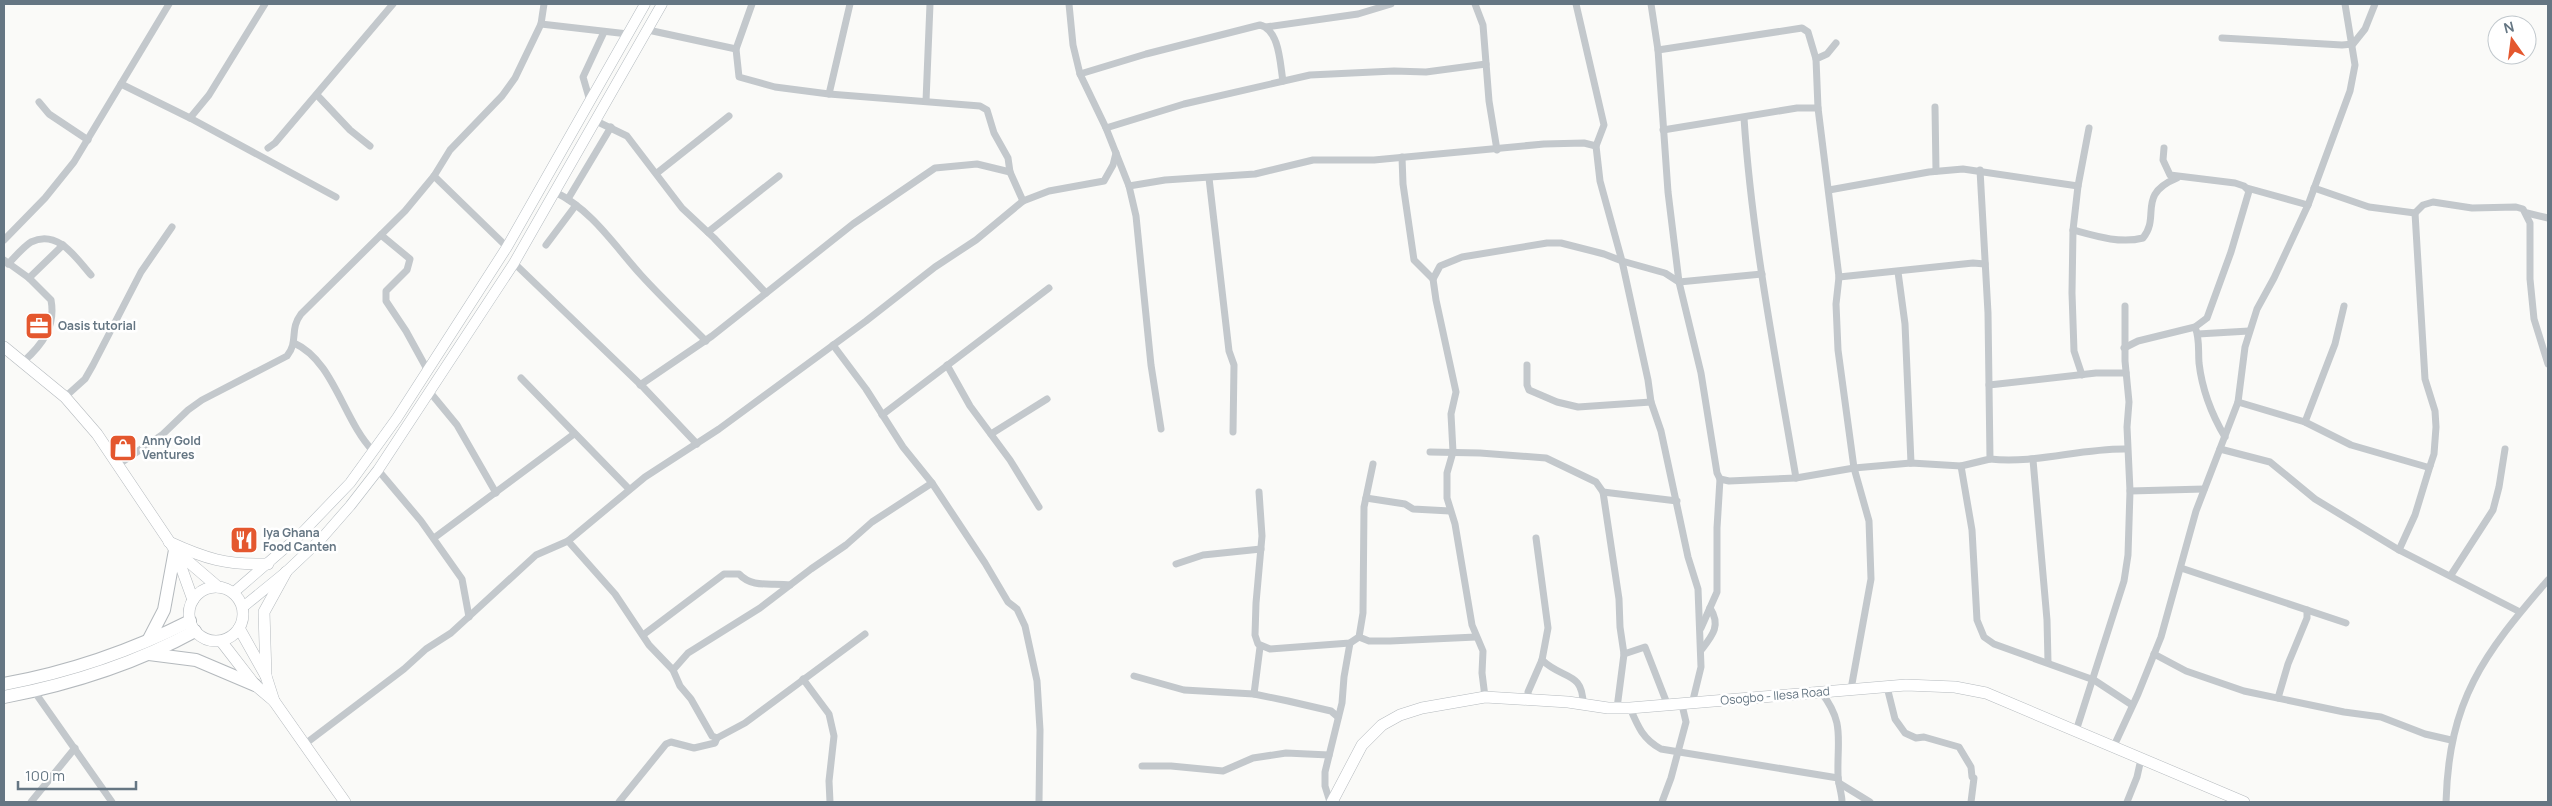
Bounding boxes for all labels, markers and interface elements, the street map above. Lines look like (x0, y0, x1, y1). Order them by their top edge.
north arrow (2487, 15, 2537, 65)
text: N (2502, 16, 2516, 37)
office icon: Oasis tutorial (24, 311, 54, 341)
place label: Oasis tutorial (58, 317, 136, 334)
place label: Anny Gold Ventures (142, 432, 201, 463)
shop icon: Anny Gold Ventures (108, 433, 138, 463)
place label: Iya Ghana Food Canten (263, 524, 336, 555)
restaurant icon: Iya Ghana Food Canten (229, 525, 259, 555)
street label: Osogbo - Ilesa Road (1720, 682, 1830, 709)
scale bar (18, 758, 135, 790)
text: 100 m (25, 765, 65, 786)

